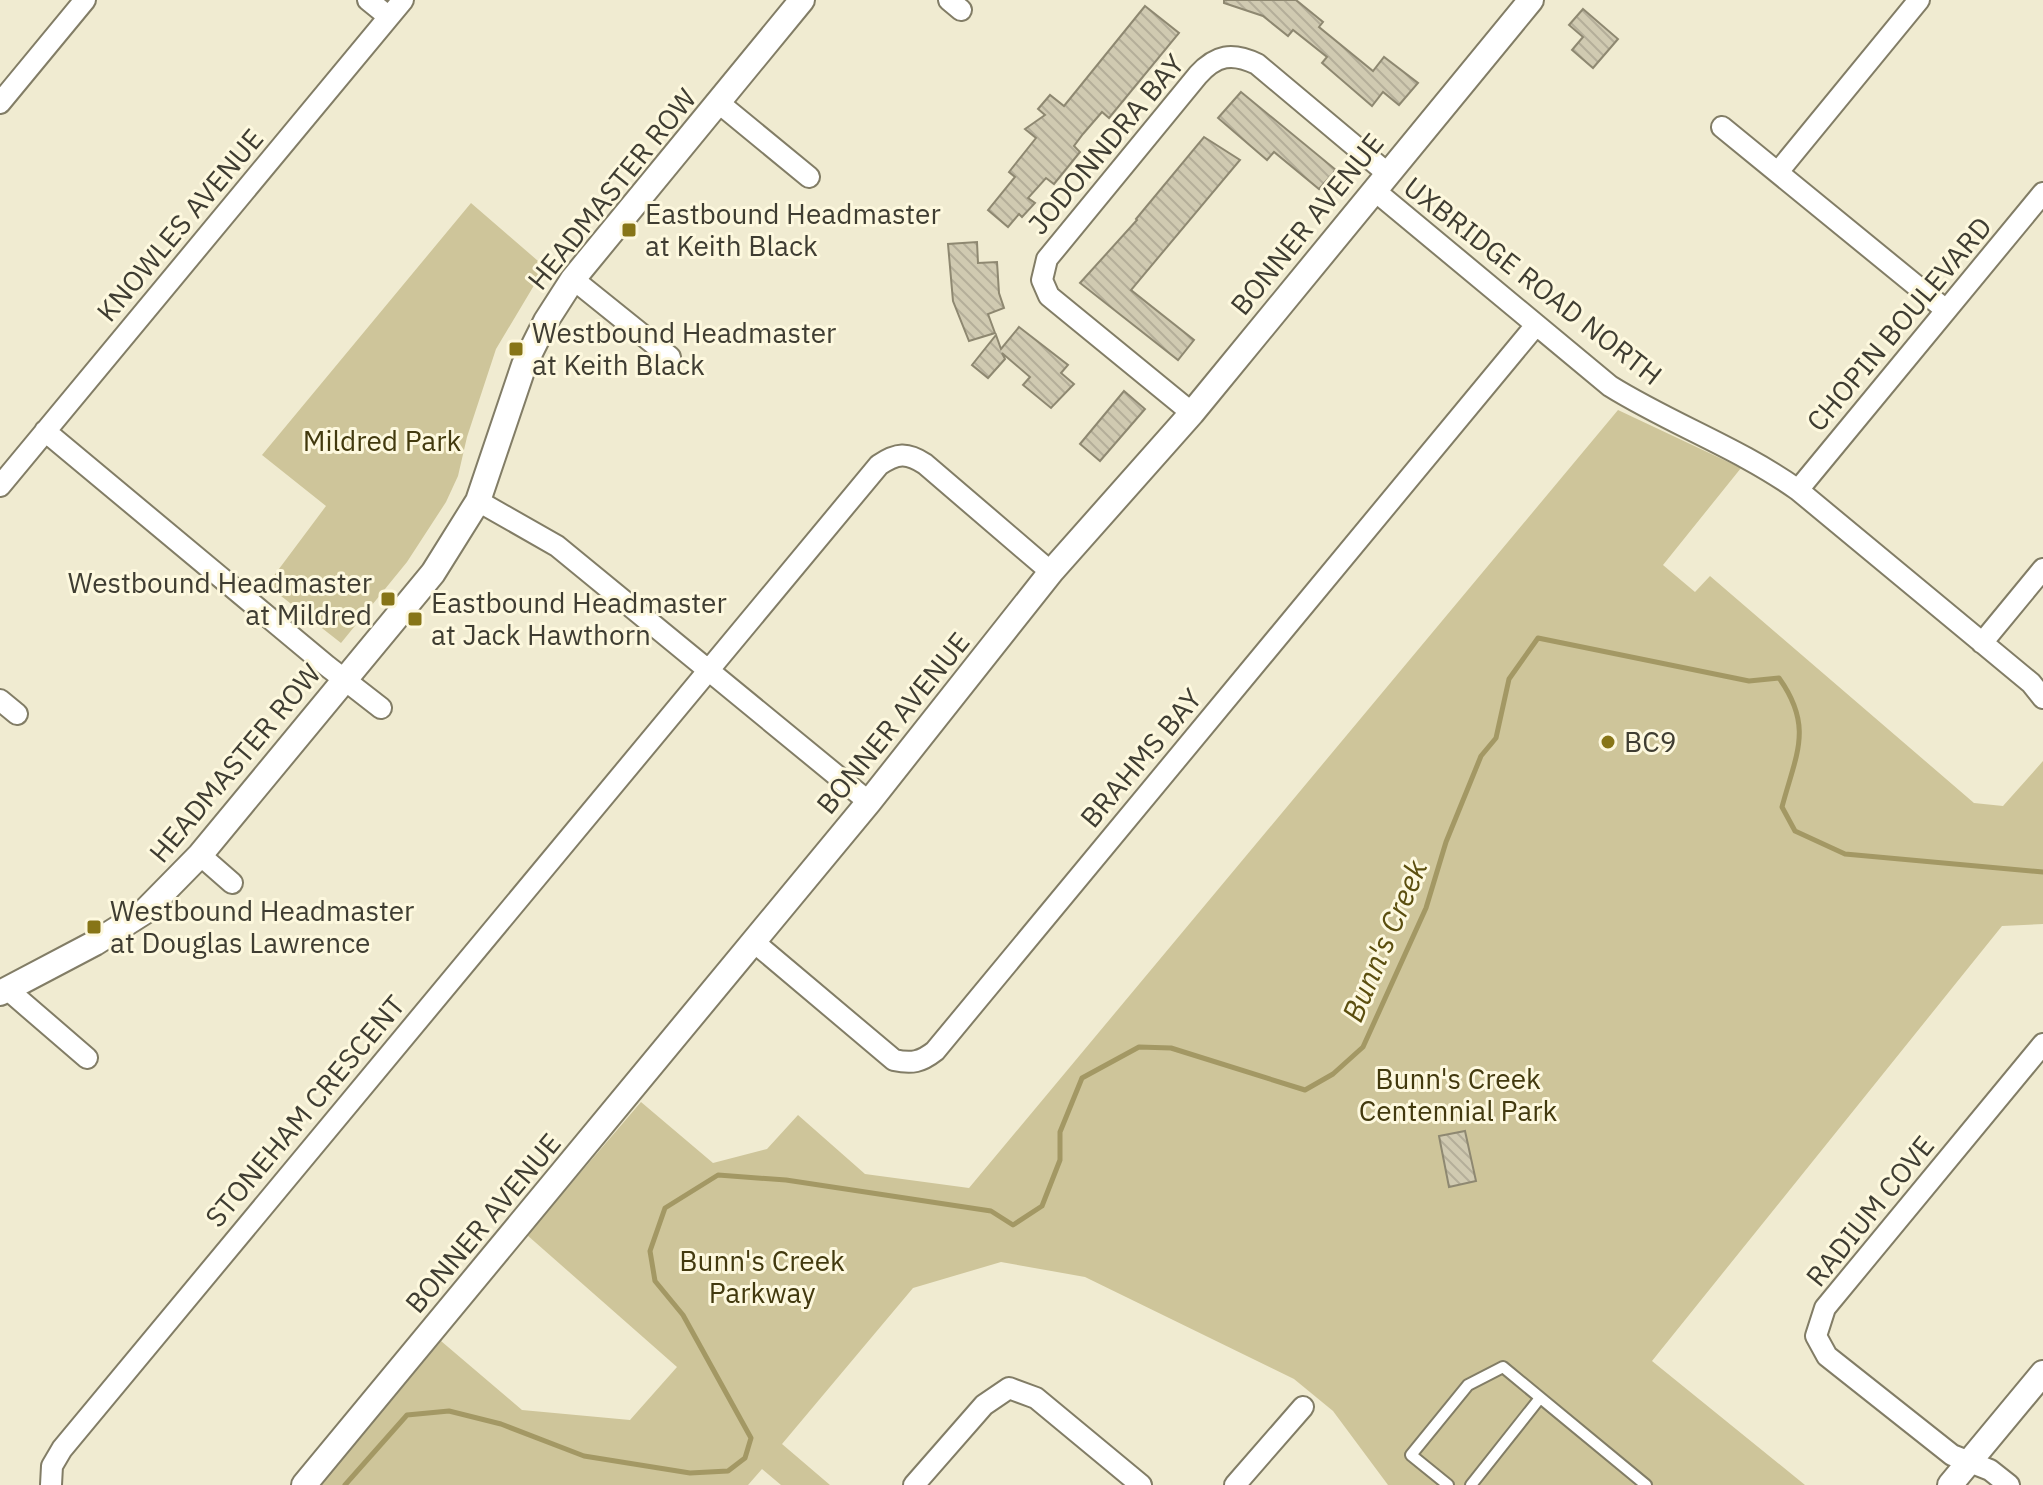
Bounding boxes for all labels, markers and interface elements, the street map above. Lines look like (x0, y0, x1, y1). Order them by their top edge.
street label: JODONNDRA BAY (1019, 45, 1192, 242)
street label: HEADMASTER ROW (519, 80, 704, 297)
street label: KNOWLES AVENUE (88, 121, 271, 329)
street label: BONNER AVENUE (1222, 125, 1391, 322)
street label: UXBRIDGE ROAD NORTH (1397, 168, 1670, 393)
place label: Eastbound Headmaster at Keith Black (645, 195, 941, 264)
street label: CHOPIN BOULEVARD (1798, 209, 1999, 439)
marker: Eastbound Headmaster at Keith Black (620, 221, 638, 239)
place label: Westbound Headmaster at Keith Black (532, 314, 836, 383)
marker: Westbound Headmaster at Keith Black (507, 340, 525, 358)
park label: Mildred Park (303, 422, 462, 459)
place label: Westbound Headmaster at Mildred (68, 564, 372, 633)
place label: Eastbound Headmaster at Jack Hawthorn (431, 584, 727, 653)
marker: Westbound Headmaster at Mildred (379, 590, 397, 608)
marker: Eastbound Headmaster at Jack Hawthorn (406, 610, 424, 628)
street label: BONNER AVENUE (808, 624, 977, 821)
street label: HEADMASTER ROW (141, 655, 329, 870)
street label: BRAHMS BAY (1072, 680, 1210, 835)
place label: BC9 (1624, 723, 1676, 760)
marker: BC9 (1599, 733, 1617, 751)
water label: Bunn's Creek (1332, 853, 1435, 1027)
place label: Westbound Headmaster at Douglas Lawrence (110, 892, 414, 961)
marker: Westbound Headmaster at Douglas Lawrence (85, 918, 103, 936)
street label: STONEHAM CRESCENT (197, 987, 413, 1234)
park label: Bunn's Creek Centennial Park (1359, 1060, 1557, 1129)
street label: BONNER AVENUE (397, 1125, 569, 1320)
street label: RADIUM COVE (1797, 1128, 1942, 1294)
park label: Bunn's Creek Parkway (679, 1242, 845, 1311)

